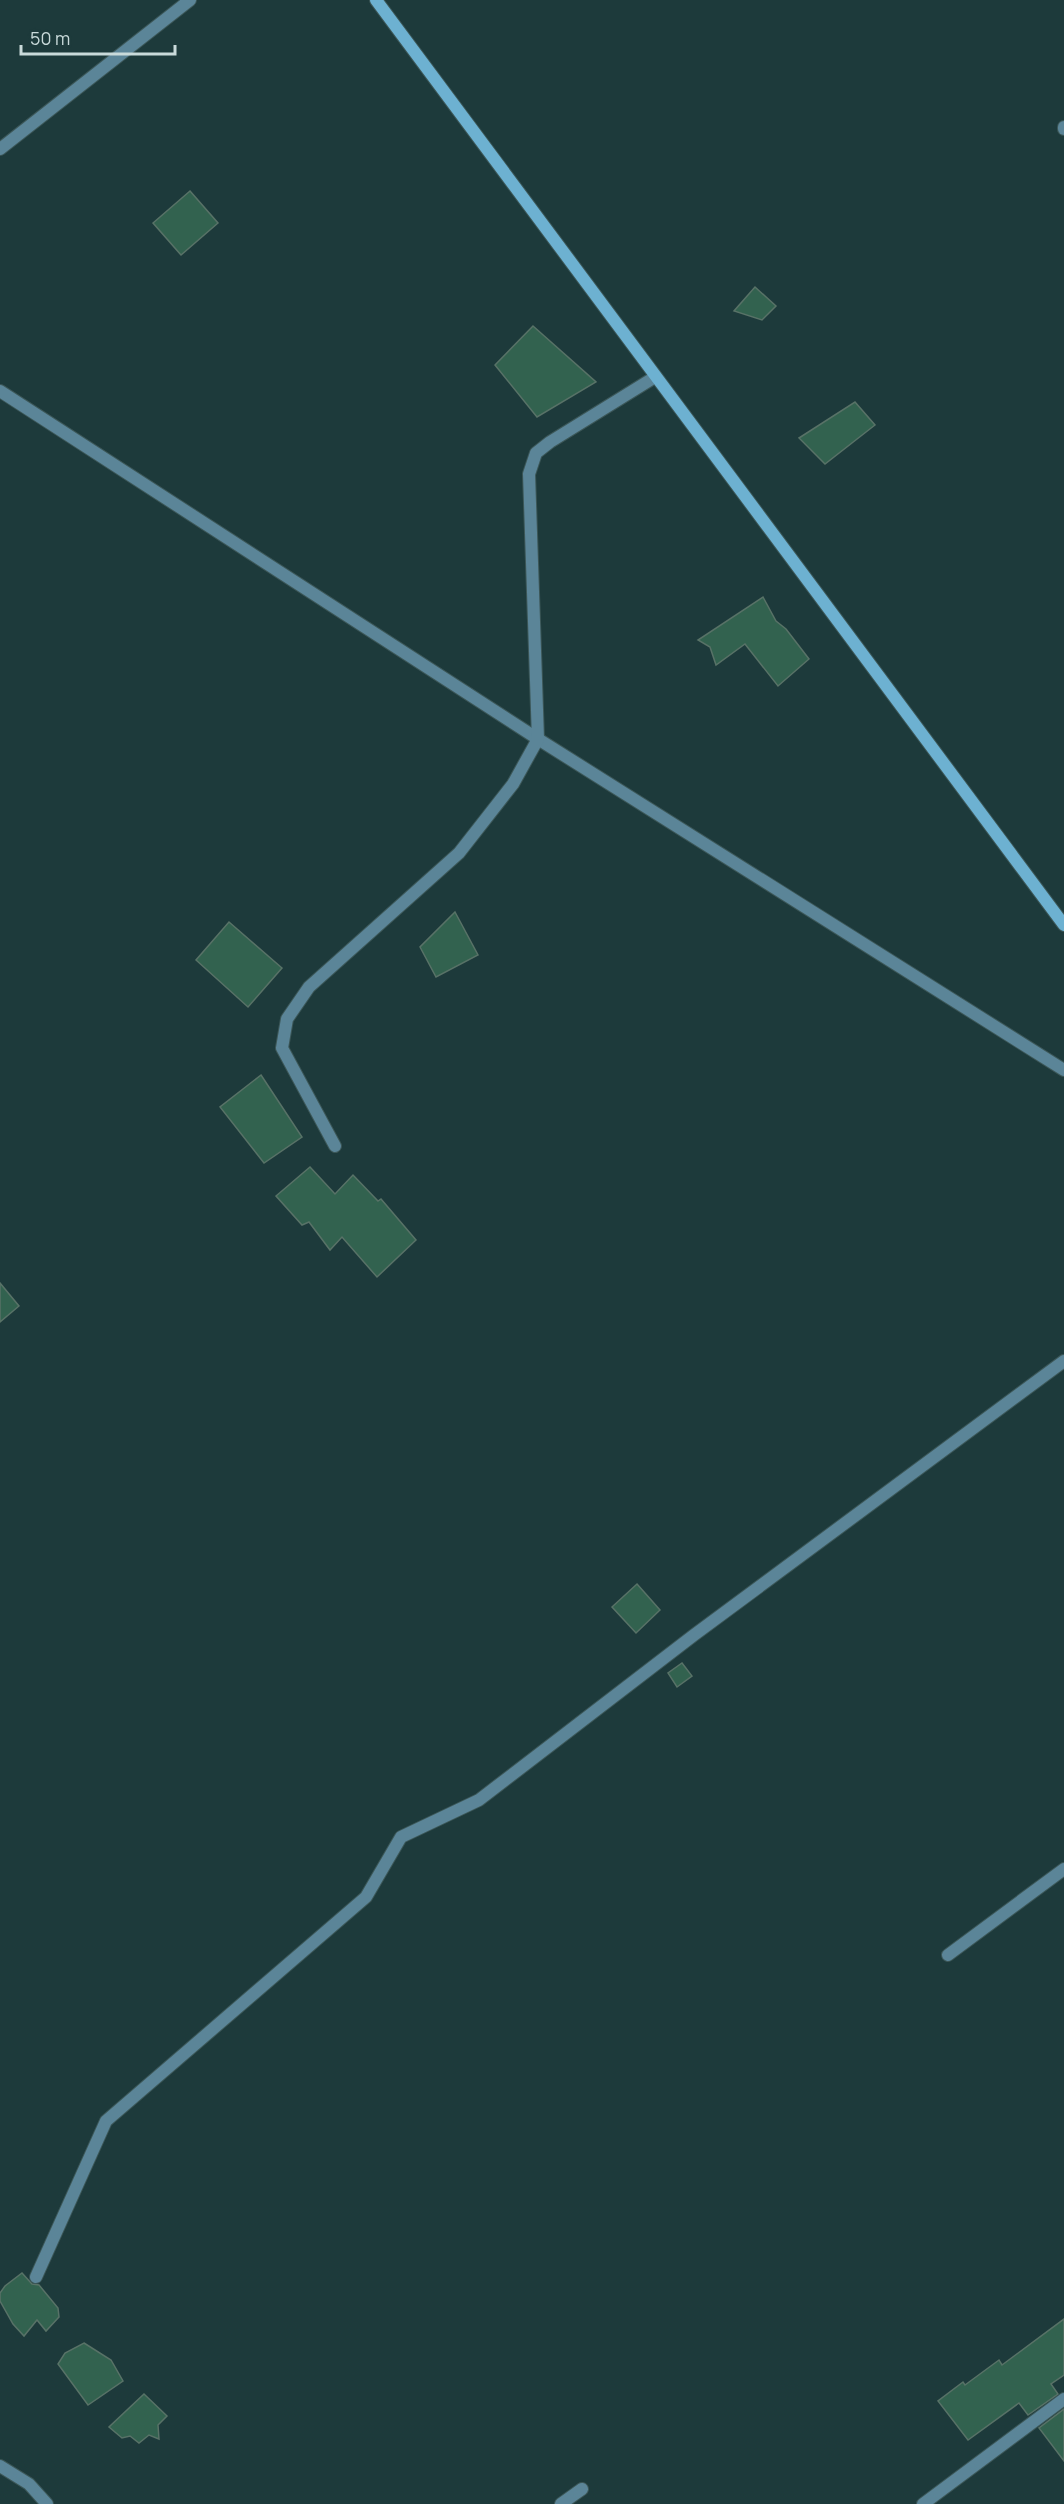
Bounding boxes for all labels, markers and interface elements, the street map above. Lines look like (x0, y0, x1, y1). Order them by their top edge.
scale bar (21, 18, 176, 56)
text: 50 m (30, 26, 70, 50)

